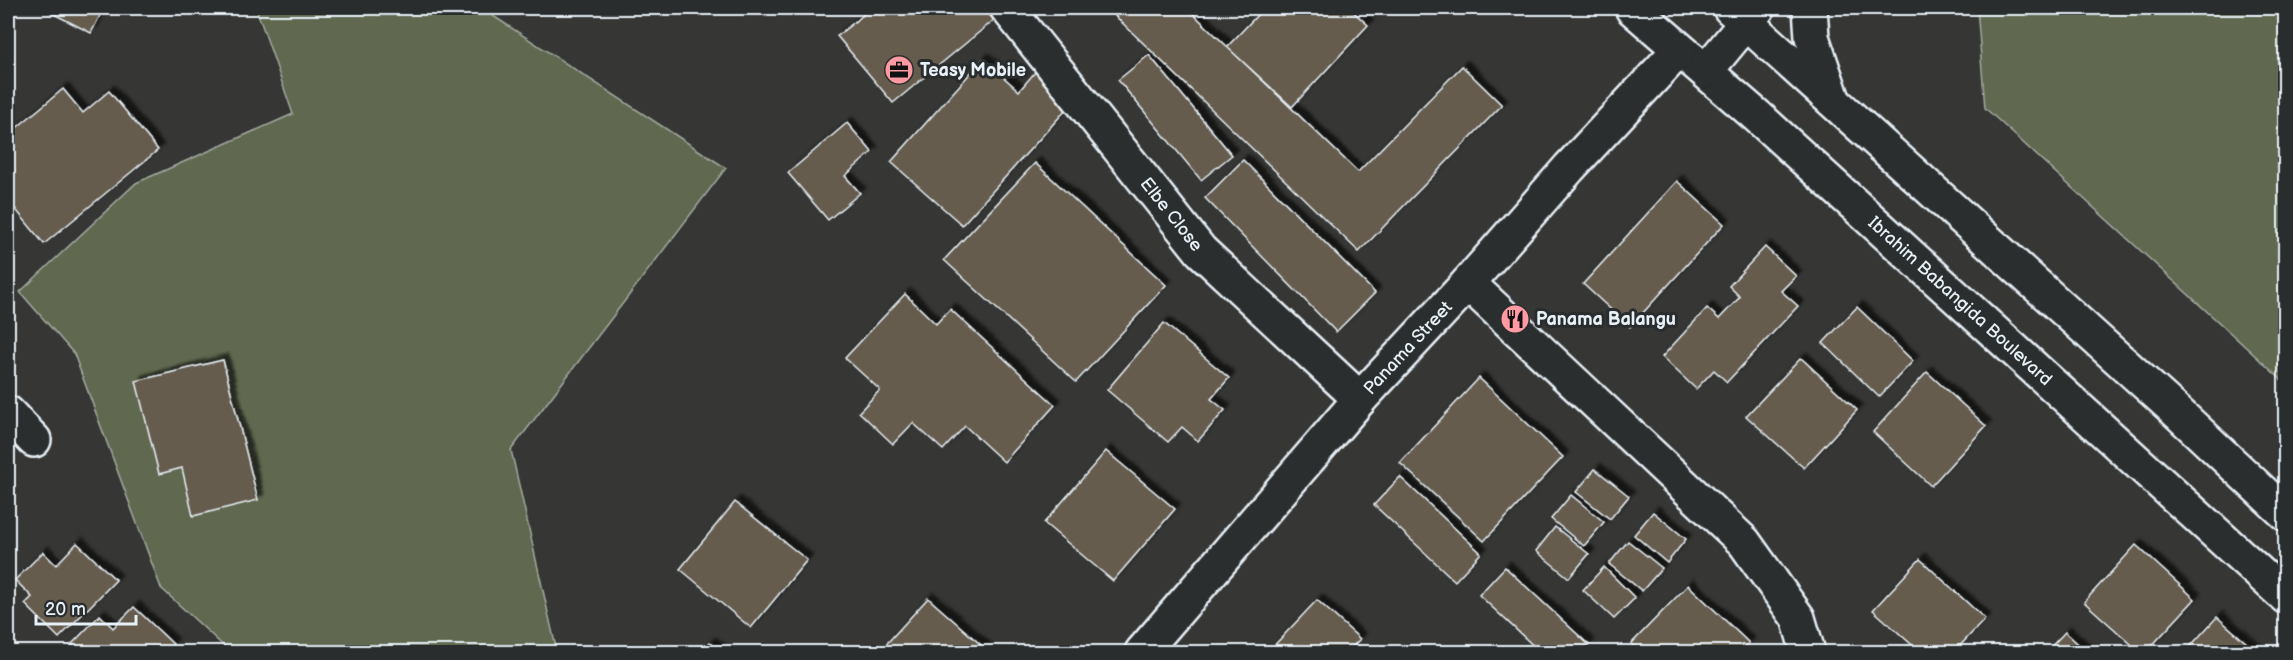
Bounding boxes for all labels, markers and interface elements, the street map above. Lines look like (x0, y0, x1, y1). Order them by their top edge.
office icon: Teasy Mobile (883, 54, 915, 86)
place label: Teasy Mobile (920, 60, 1026, 81)
street label: Elbe Close (1136, 173, 1208, 256)
street label: Ibrahim Babangida Boulevard (1864, 212, 2057, 390)
street label: Panama Street (1359, 296, 1457, 399)
restaurant icon: Panama Balangu (1499, 303, 1531, 335)
place label: Panama Balangu (1536, 309, 1676, 330)
scale bar (36, 588, 136, 626)
text: 20 m (45, 599, 86, 620)

